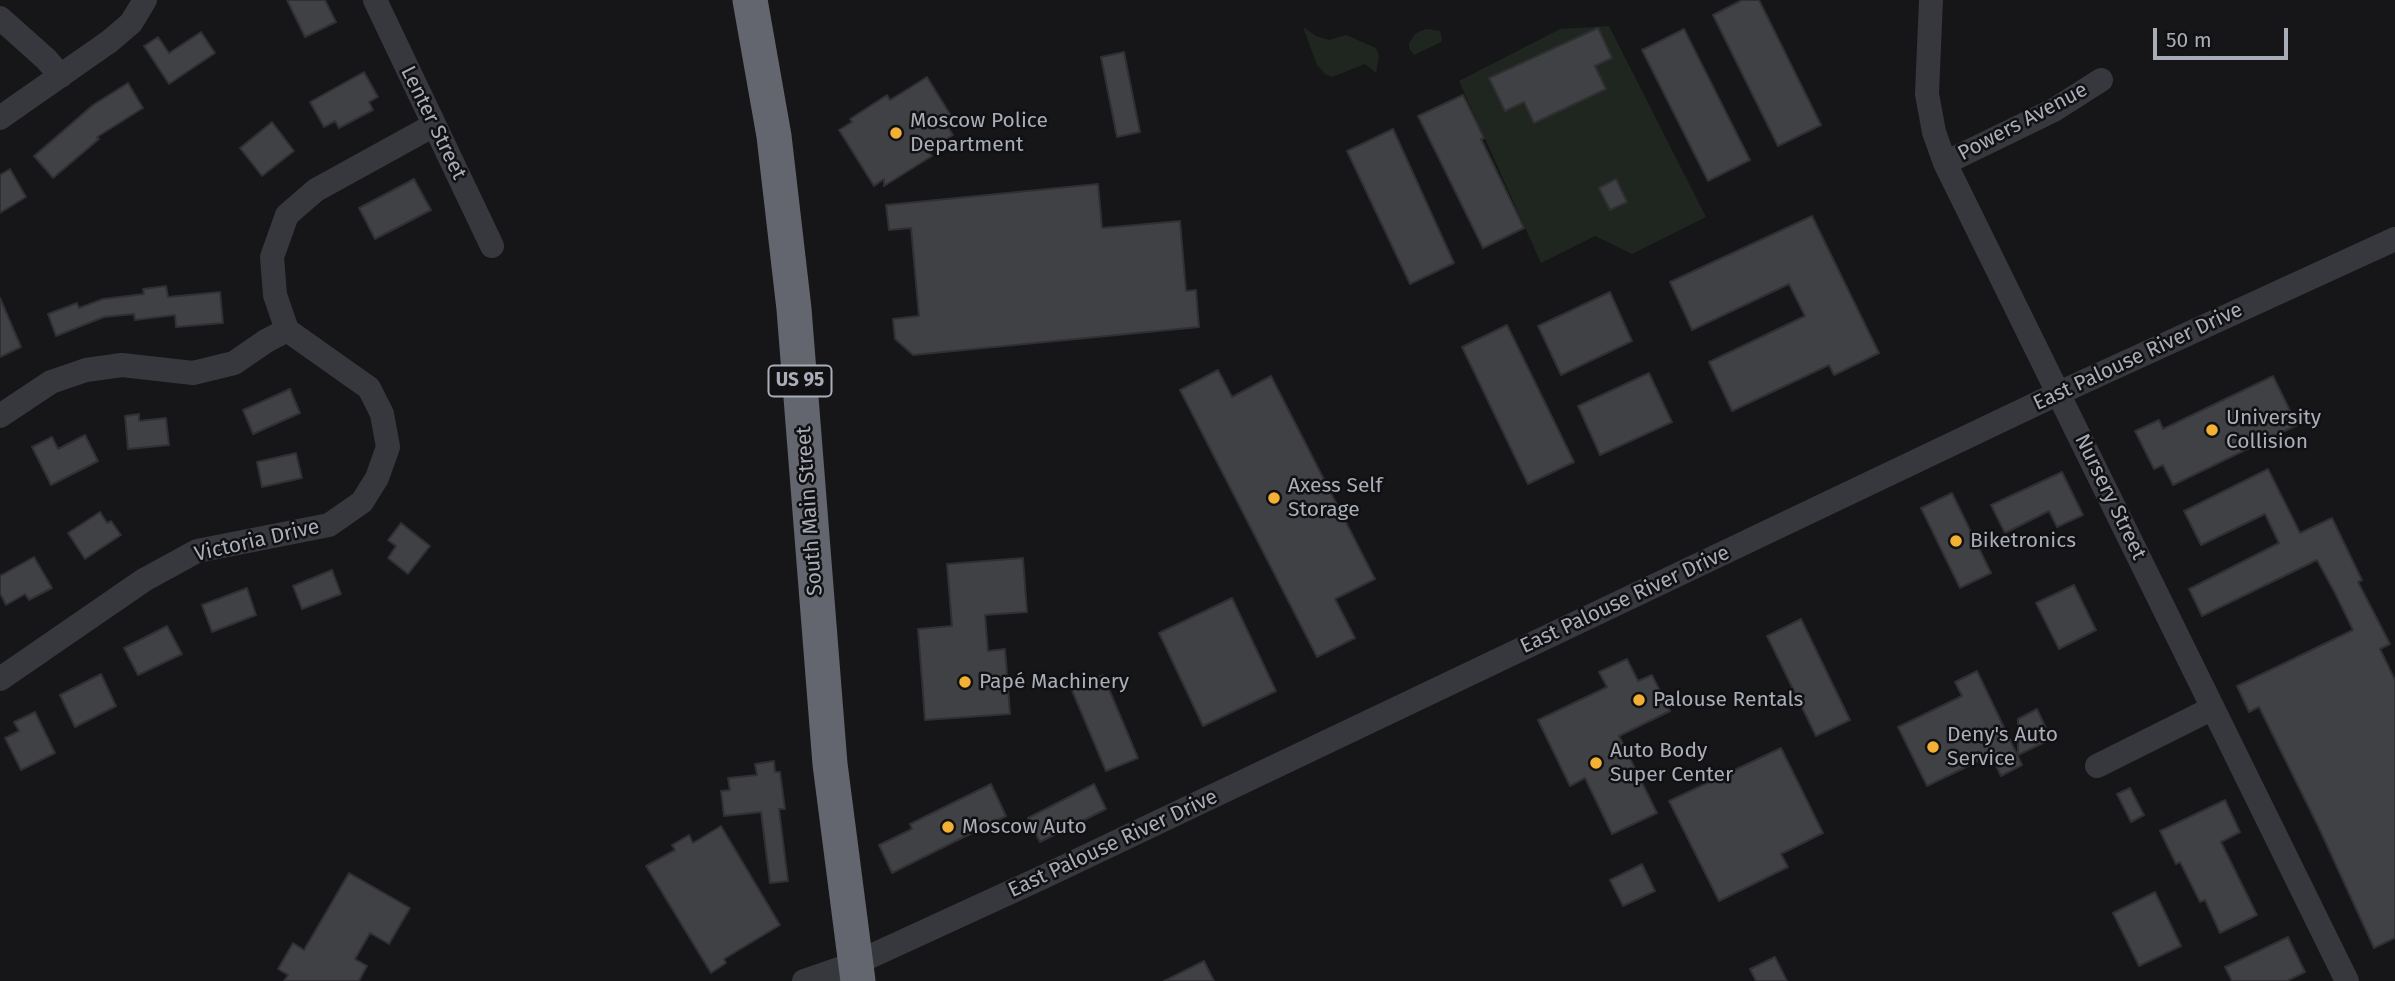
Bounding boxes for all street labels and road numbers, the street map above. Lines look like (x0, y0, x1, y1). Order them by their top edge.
street label: Lenter Street (395, 62, 471, 184)
street label: Powers Avenue (1954, 77, 2092, 167)
street label: East Palouse River Drive (2029, 297, 2247, 417)
road number: US 95 (768, 366, 832, 396)
street label: South Main Street (792, 425, 828, 597)
street label: Nursery Street (2069, 430, 2151, 564)
street label: Victoria Drive (192, 514, 322, 568)
street label: East Palouse River Drive (1516, 540, 1734, 660)
street label: East Palouse River Drive (1004, 784, 1222, 904)

